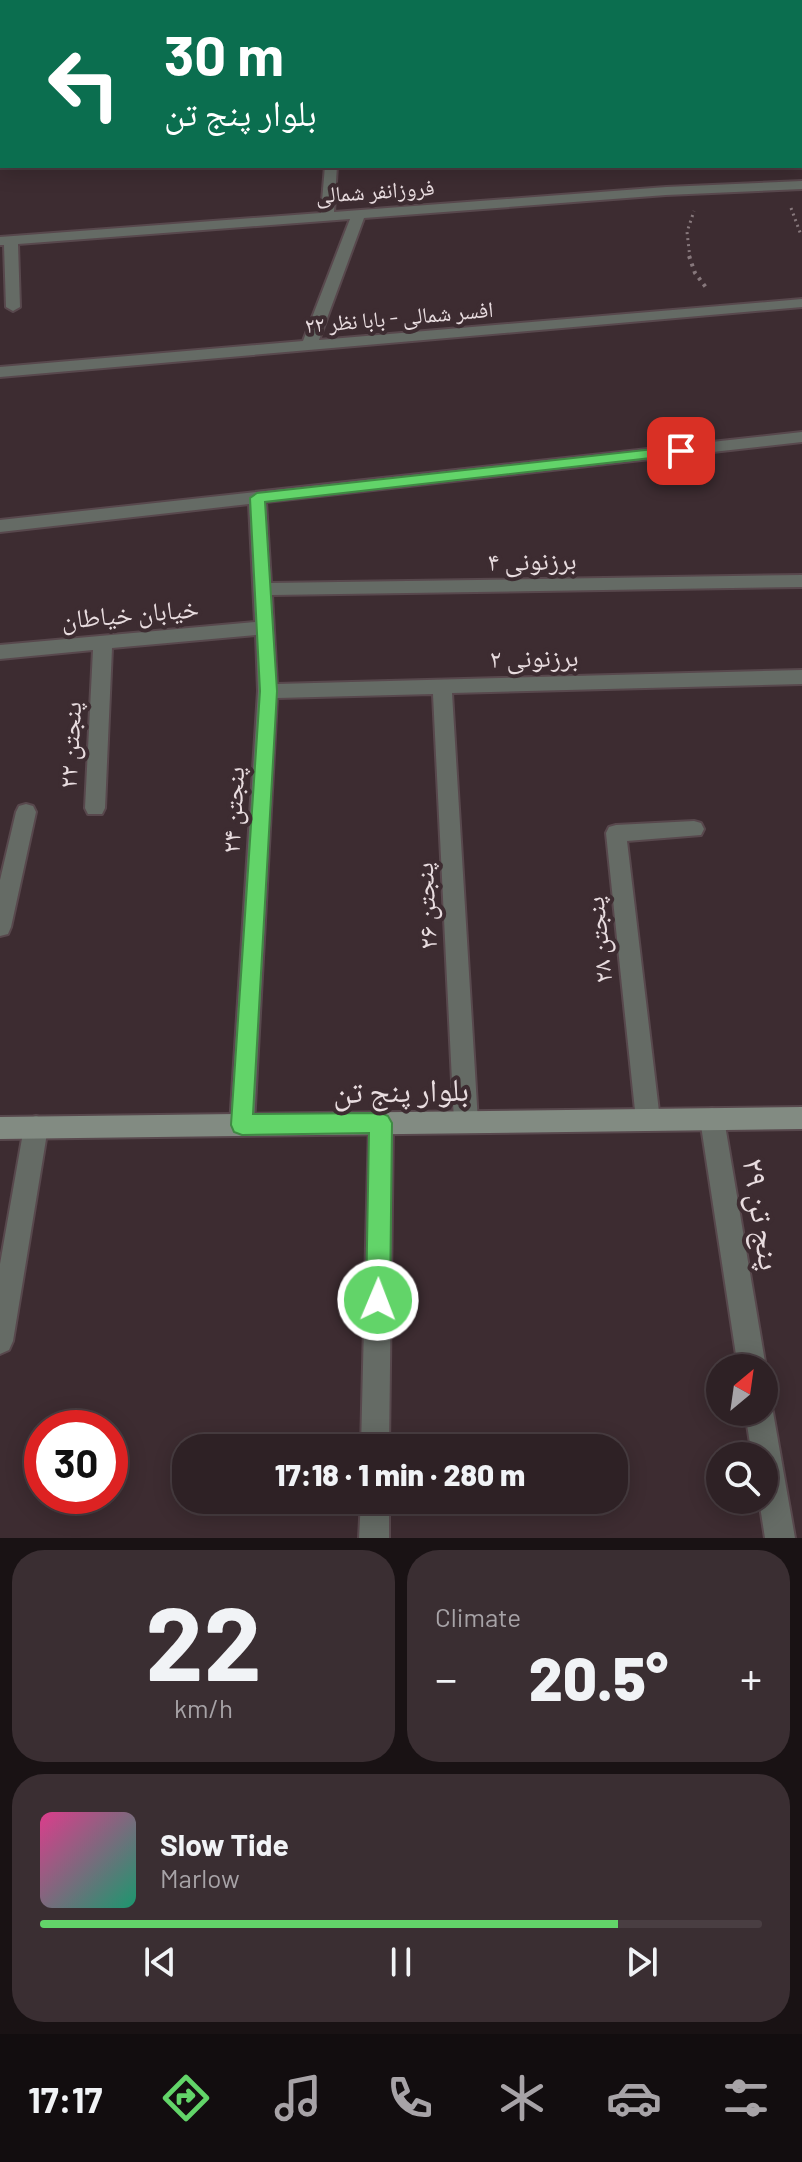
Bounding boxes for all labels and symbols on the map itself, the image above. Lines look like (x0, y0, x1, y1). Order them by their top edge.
street label: فروزانفر شمالی (315, 173, 435, 209)
street label: افسر شمالی - بابا نظر ۲۲ (303, 295, 495, 339)
pin (647, 417, 715, 485)
street label: برزنونی ۴ (487, 543, 577, 578)
street label: خیابان خیاطان (60, 591, 200, 636)
street label: برزنونی ۲ (489, 640, 579, 675)
street label: پنجتن ۲۲ (51, 701, 88, 789)
street label: پنجتن ۲۴ (214, 766, 251, 854)
street label: پنجتن ۲۶ (407, 862, 444, 950)
street label: پنجتن ۲۸ (578, 895, 620, 985)
street label: بلوار پنج تن (333, 1069, 469, 1112)
street label: پنج تن ۲۹ (733, 1155, 792, 1273)
position arrow (336, 1258, 420, 1342)
north arrow (706, 1354, 778, 1426)
speed limit sign: 30 (24, 1410, 128, 1514)

